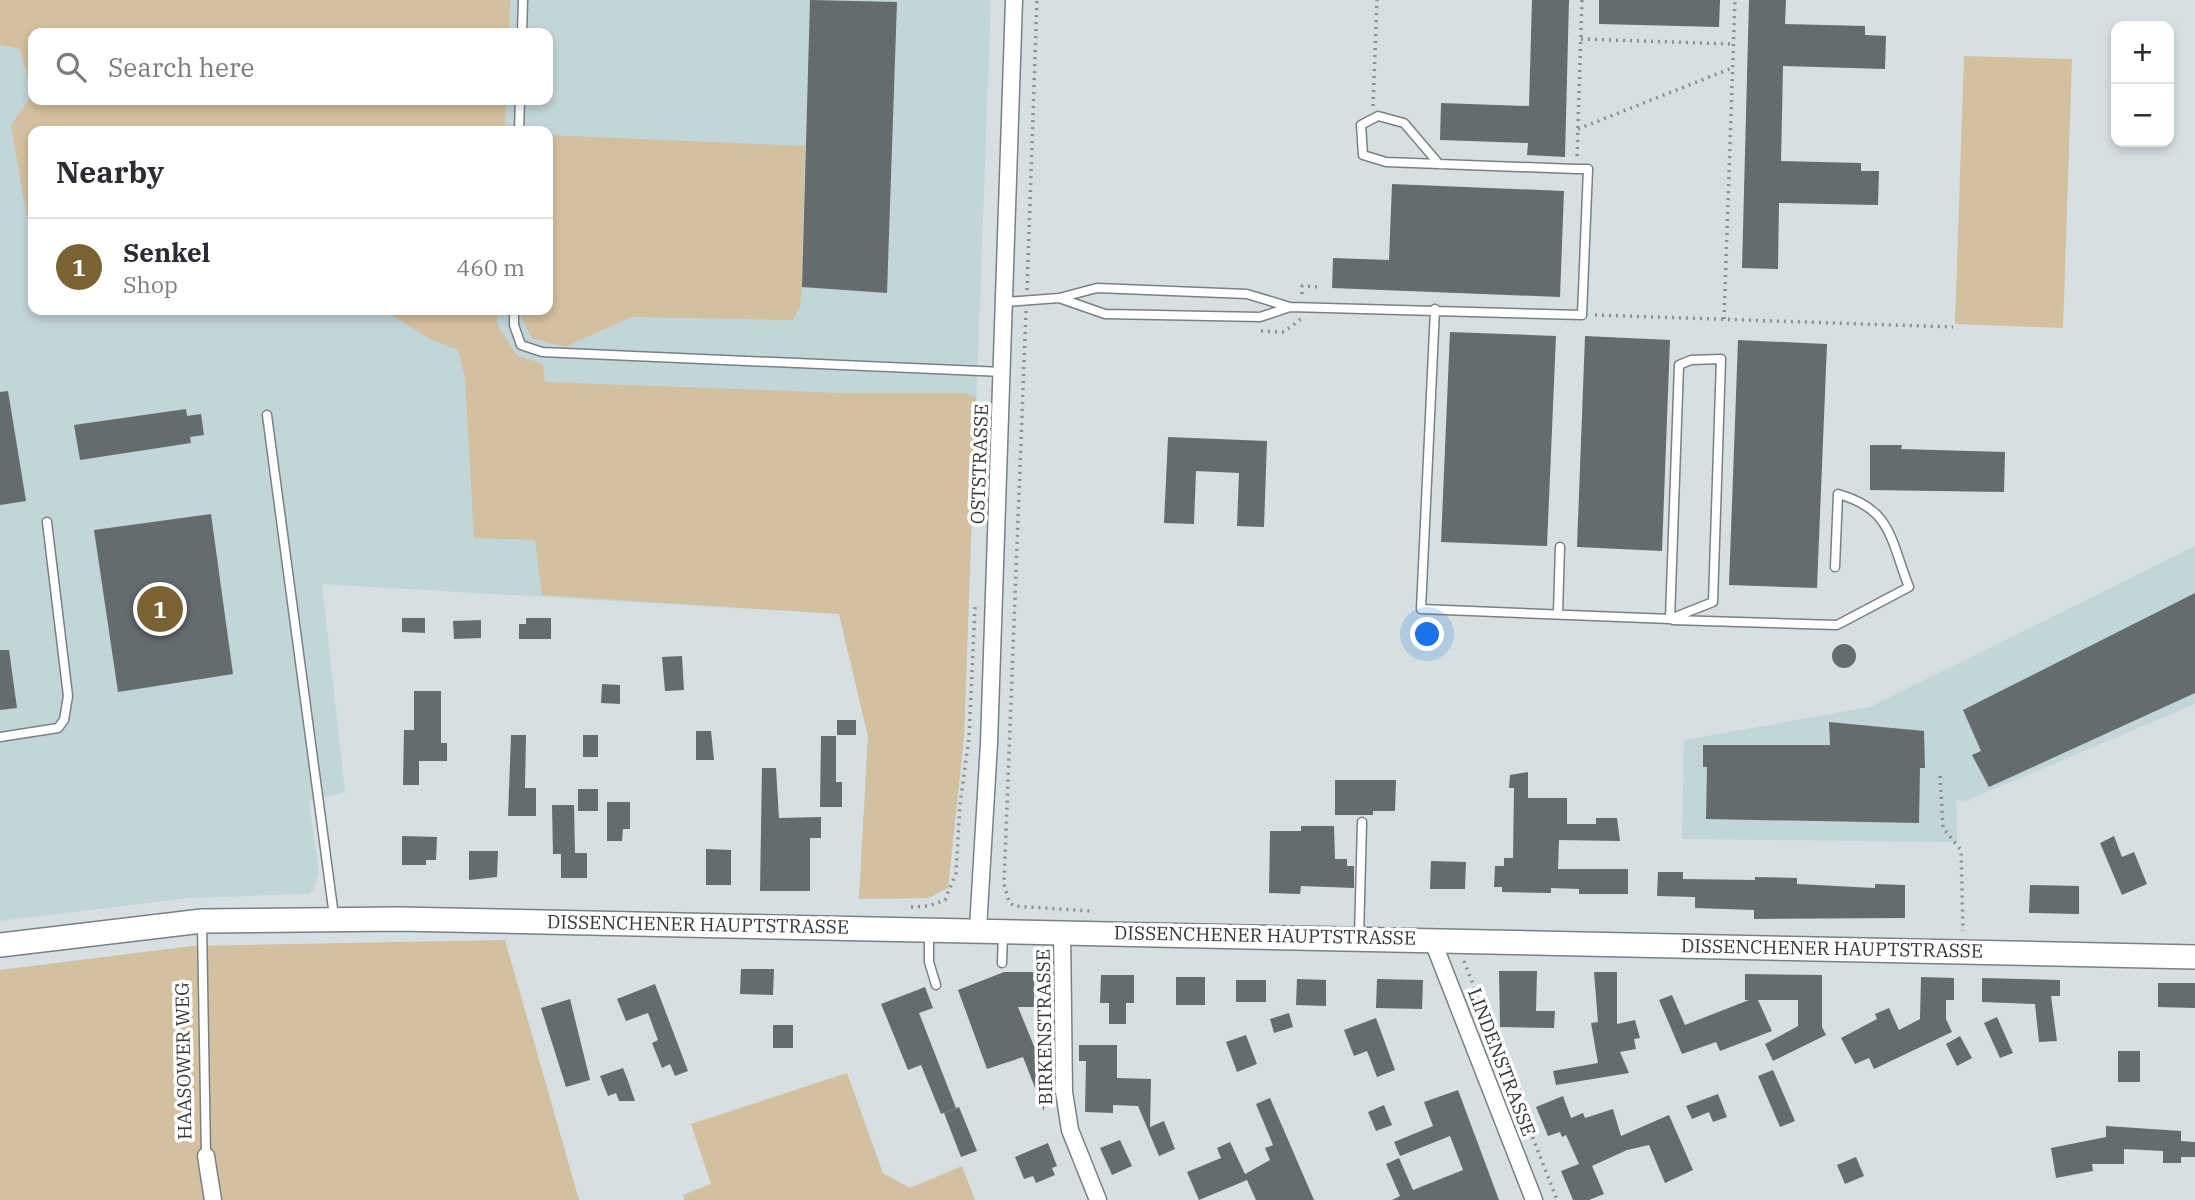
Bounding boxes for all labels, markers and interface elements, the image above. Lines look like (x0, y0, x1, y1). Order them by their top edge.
map controls (2111, 21, 2174, 147)
button: + (2111, 21, 2174, 84)
search box (28, 28, 553, 105)
icon: search (52, 48, 90, 86)
text: Search here (108, 50, 254, 84)
button: − (2111, 84, 2174, 147)
text: Nearby (56, 152, 164, 191)
text: Senkel (123, 235, 210, 269)
text: 1 (72, 252, 86, 282)
text: 460 m (456, 252, 525, 282)
text: Shop (123, 269, 178, 299)
street label: OSTSTRASSE (965, 403, 993, 525)
pin: 1 (137, 583, 183, 635)
your location (1410, 617, 1444, 651)
street label: DISSENCHENER HAUPTSTRASSE (547, 909, 849, 939)
street label: DISSENCHENER HAUPTSTRASSE (1114, 920, 1416, 950)
street label: DISSENCHENER HAUPTSTRASSE (1681, 933, 1983, 963)
street label: BIRKENSTRASSE (1031, 949, 1057, 1105)
street label: HAASOWER WEG (170, 982, 196, 1140)
street label: LINDENSTRASSE (1463, 985, 1541, 1139)

